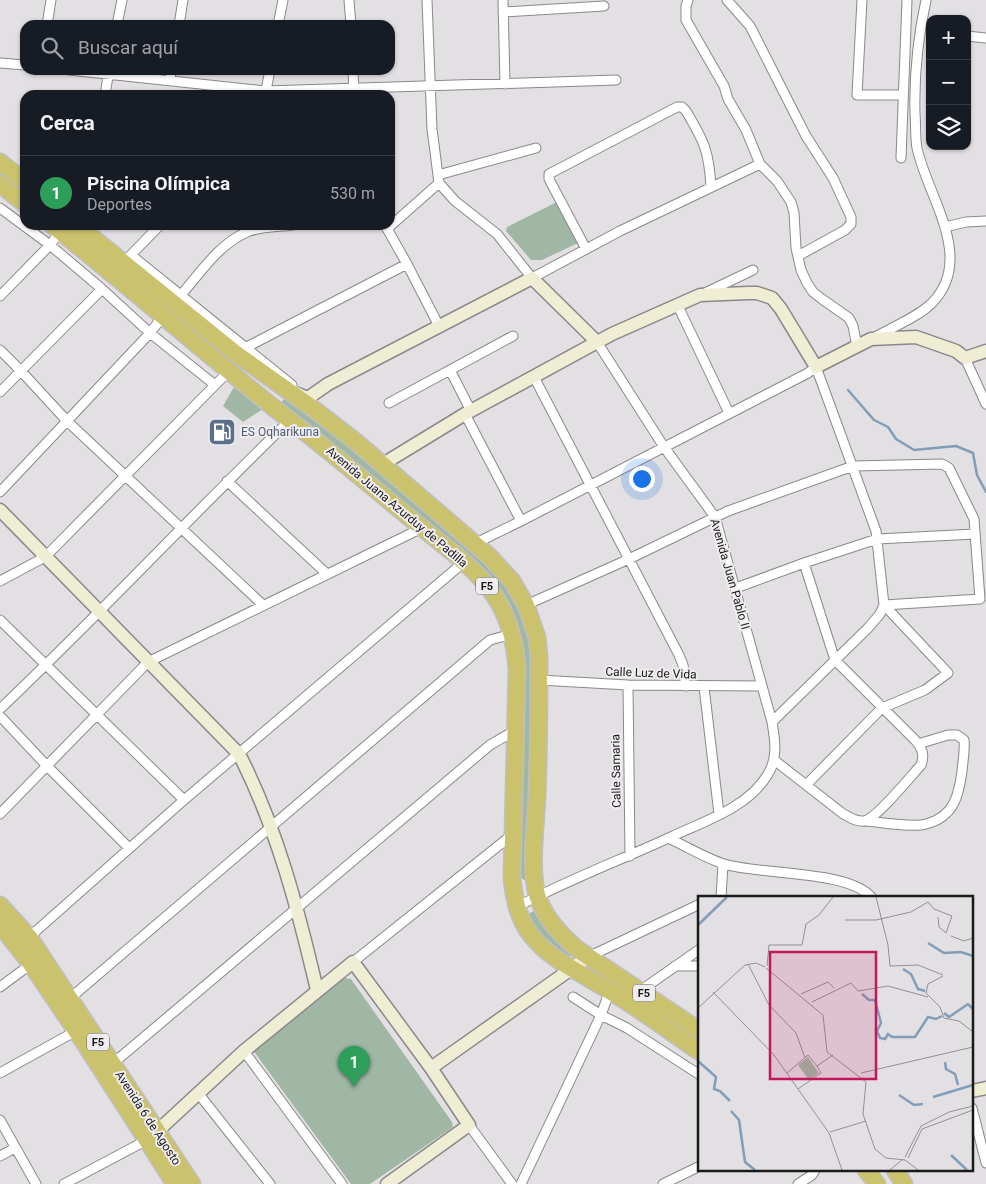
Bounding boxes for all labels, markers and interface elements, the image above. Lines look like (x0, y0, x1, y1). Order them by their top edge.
map controls (926, 15, 971, 150)
button: + (926, 15, 971, 60)
search box (20, 20, 395, 75)
icon: search (38, 34, 66, 62)
text: Buscar aquí (78, 36, 178, 59)
button: − (926, 60, 971, 105)
button: layers (926, 105, 971, 150)
text: Cerca (40, 111, 95, 135)
text: Piscina Olímpica (87, 172, 230, 195)
text: 1 (51, 184, 61, 203)
text: 530 m (330, 184, 375, 203)
text: Deportes (87, 195, 152, 214)
fuel station icon: ES Oqharikuna (207, 417, 237, 447)
place label: ES Oqharikuna (241, 425, 319, 439)
street label: Avenida Juana Azurduy de Padilla (324, 444, 470, 570)
your location (629, 466, 655, 492)
street label: Avenida Juan Pablo II (707, 517, 753, 631)
road number: F5 (476, 578, 498, 594)
street label: Calle Luz de Vida (605, 664, 697, 682)
street label: Calle Samaria (608, 734, 624, 808)
inset map (698, 896, 974, 1172)
road number: F5 (633, 984, 655, 1001)
road number: F5 (87, 1034, 109, 1050)
pin: 1 (338, 1046, 370, 1087)
street label: Avenida 6 de Agosto (112, 1068, 184, 1168)

